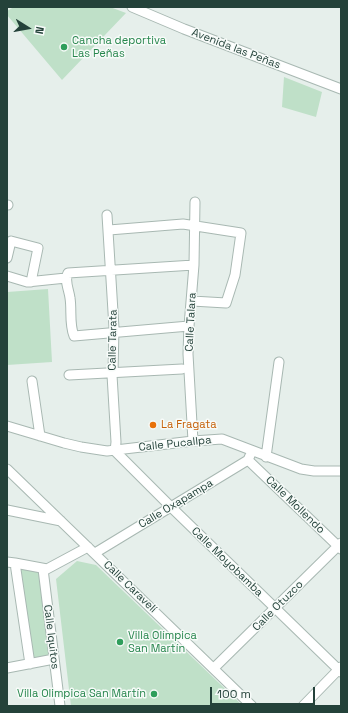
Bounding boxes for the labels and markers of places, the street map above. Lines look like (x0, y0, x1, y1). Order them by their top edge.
place label: Cancha deportiva Las Peñas (72, 34, 166, 60)
marker: Cancha deportiva Las Peñas (59, 42, 69, 52)
place label: La Fragata (161, 418, 217, 432)
marker: La Fragata (148, 420, 158, 430)
place label: Villa Olímpica San Martín (128, 629, 197, 655)
marker: Villa Olímpica San Martín (115, 637, 125, 647)
place label: Villa Olimpica San Martín (17, 687, 146, 701)
marker: Villa Olimpica San Martín (149, 689, 159, 699)

